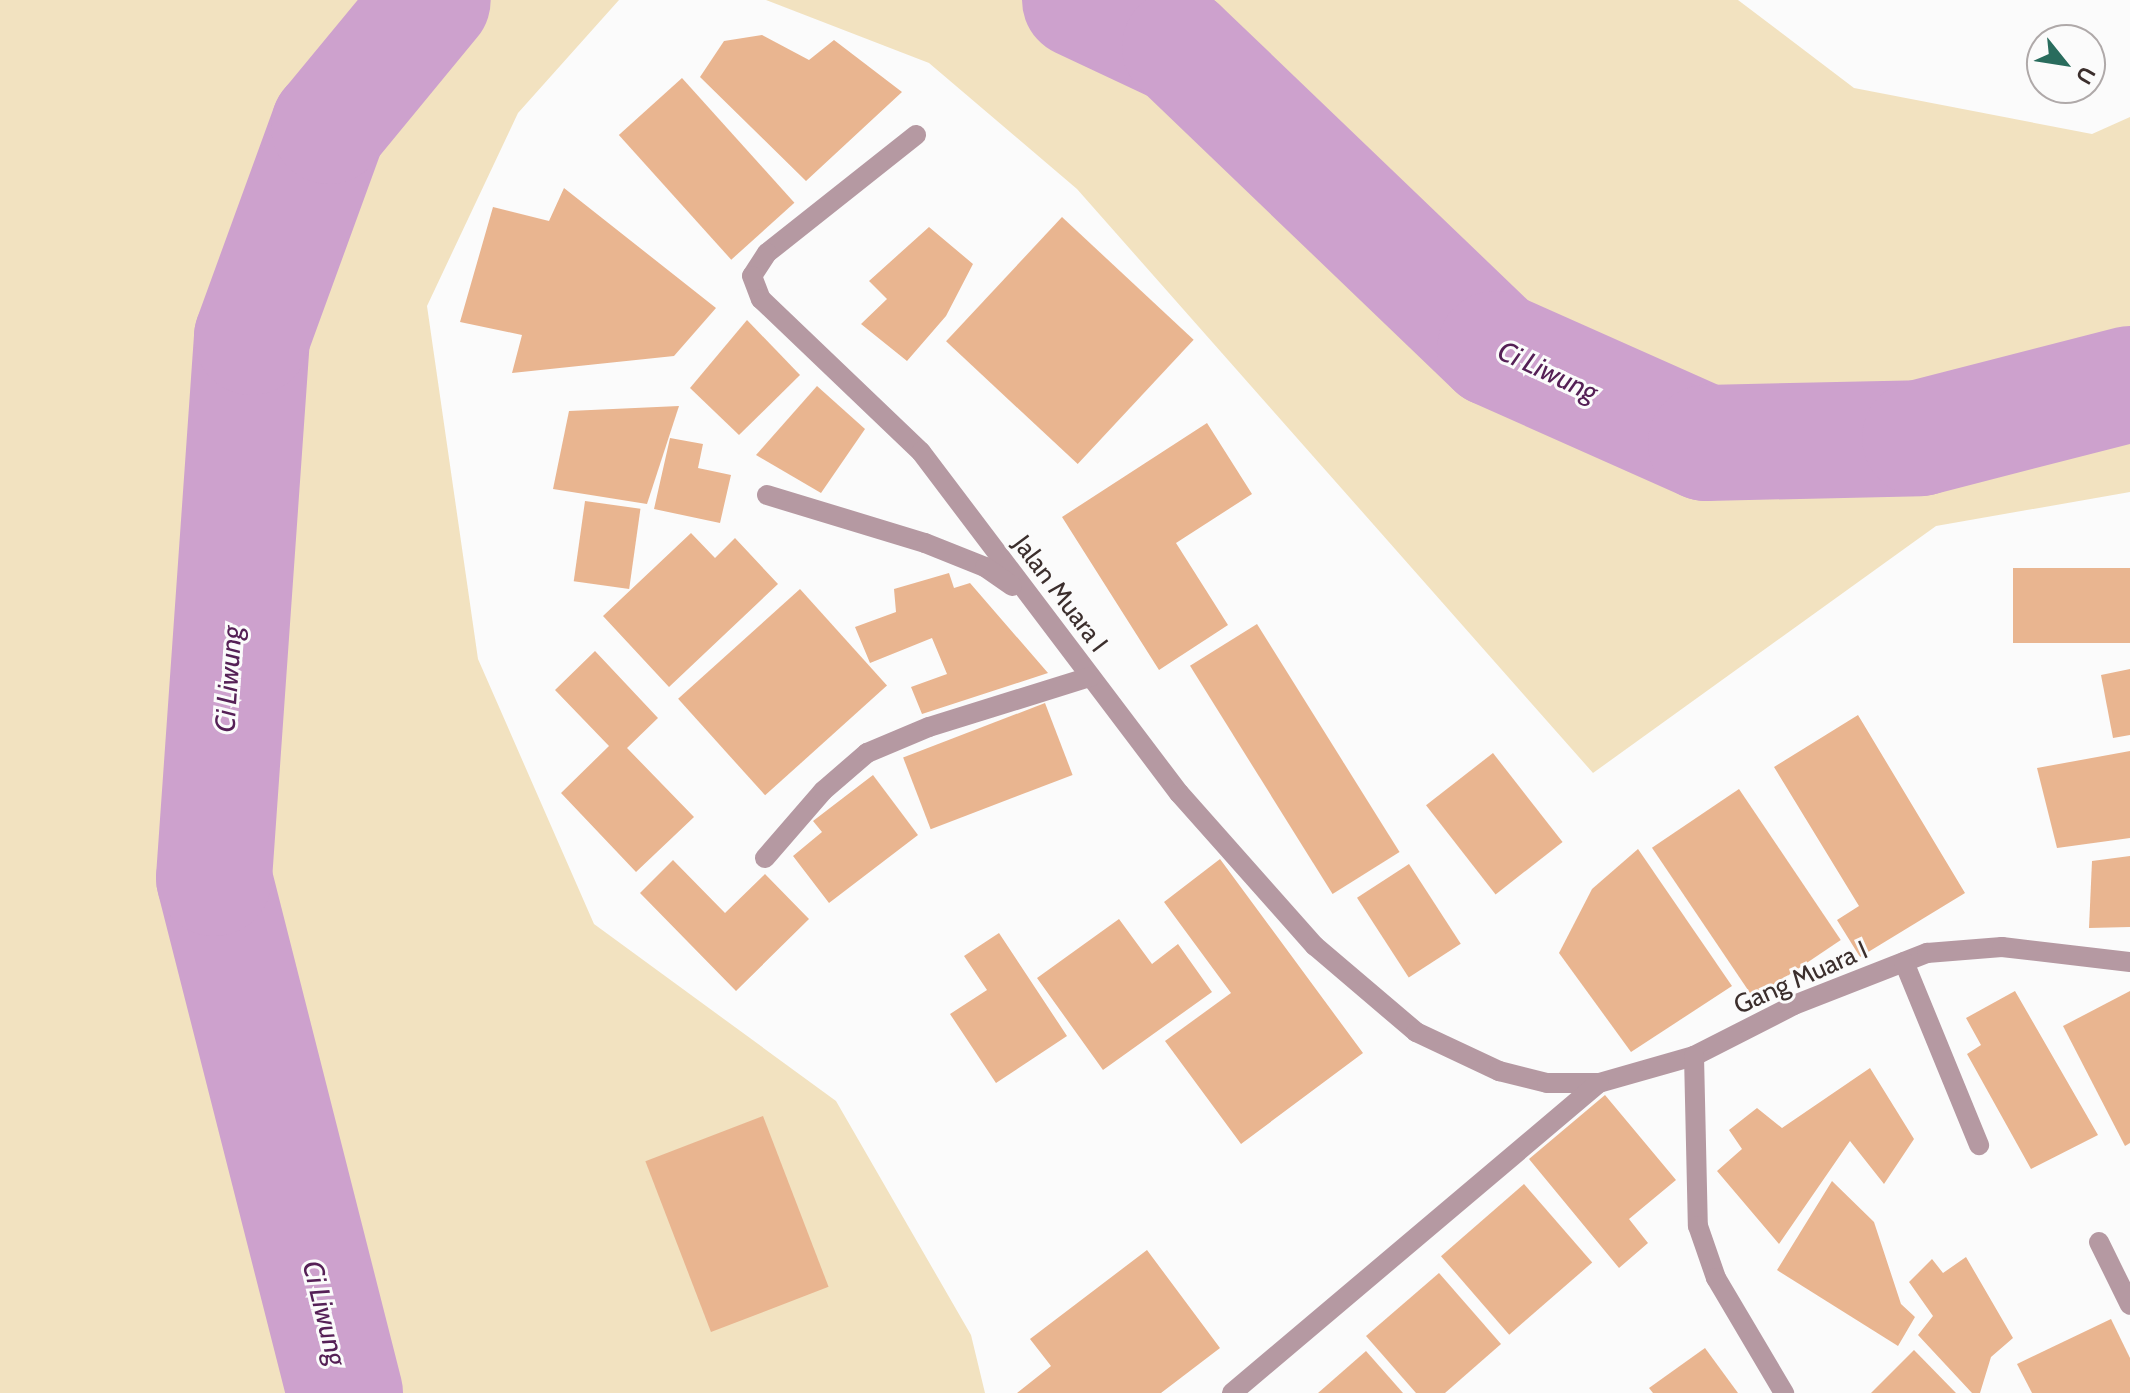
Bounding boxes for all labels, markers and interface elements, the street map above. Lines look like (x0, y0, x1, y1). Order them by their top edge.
north arrow (2026, 24, 2106, 104)
text: U (2070, 62, 2101, 89)
water label: Ci Liwung (1492, 333, 1604, 409)
street label: Jalan Muara I (1006, 530, 1114, 658)
water label: Ci Liwung (208, 625, 248, 733)
street label: Gang Muara I (1729, 935, 1873, 1021)
water label: Ci Liwung (296, 1257, 354, 1369)

